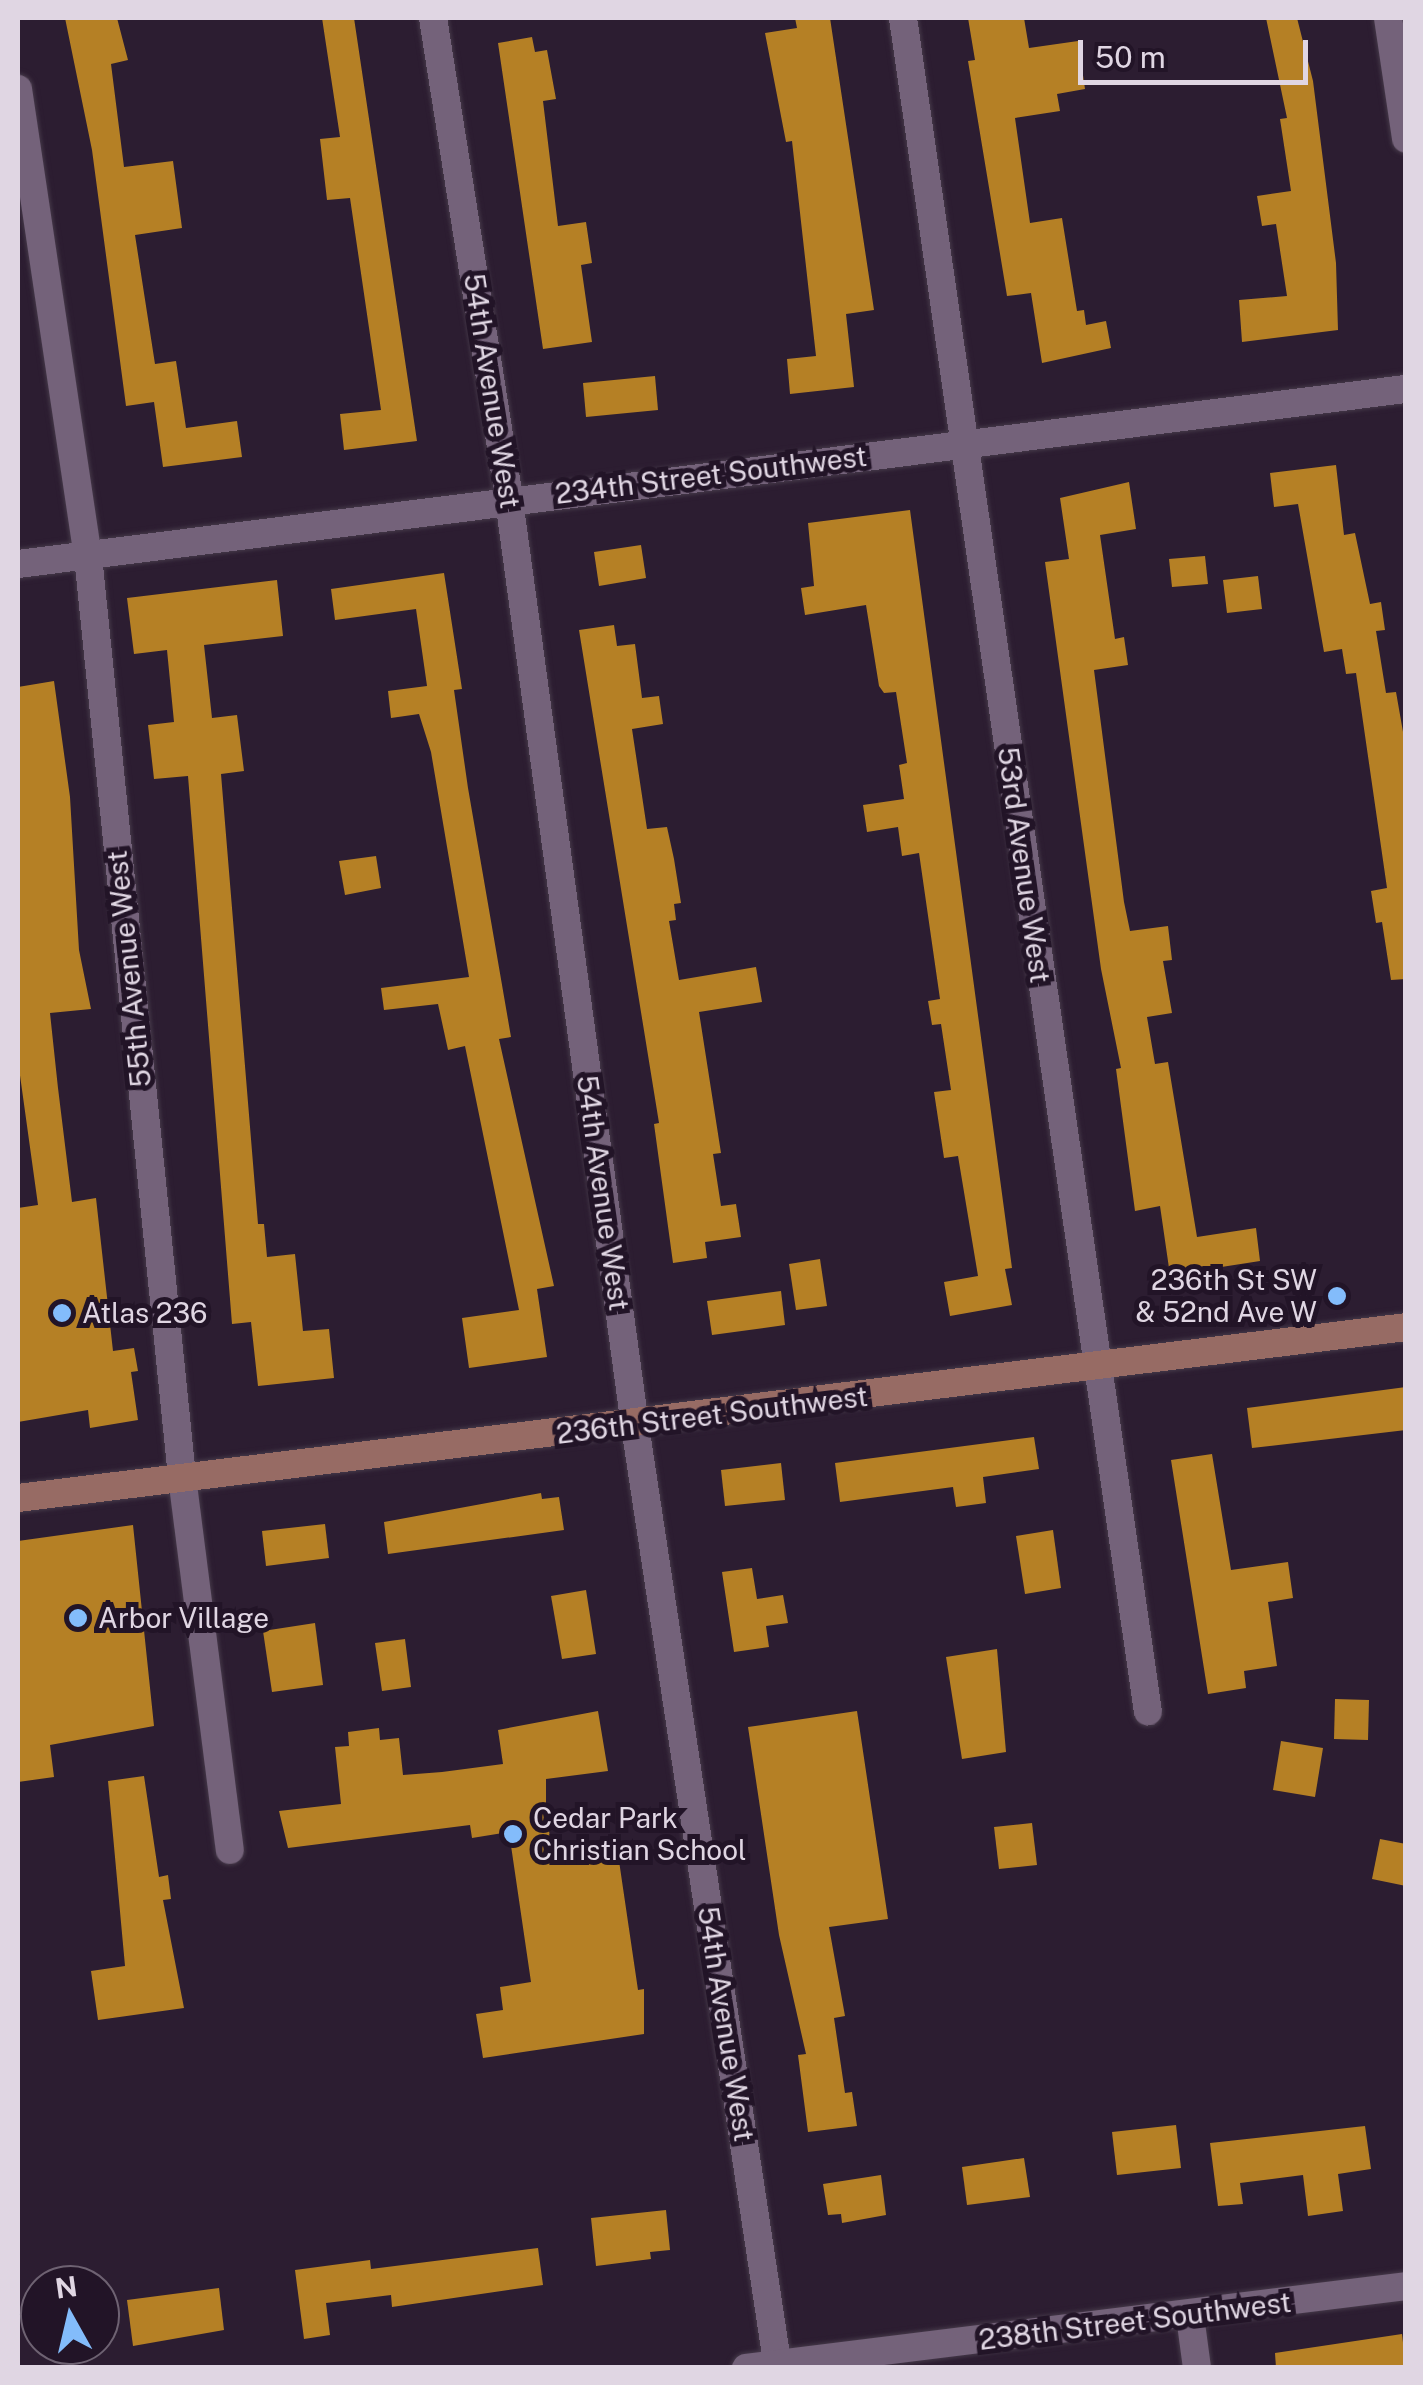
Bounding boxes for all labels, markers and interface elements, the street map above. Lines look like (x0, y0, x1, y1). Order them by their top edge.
scale bar (1083, 20, 1313, 82)
text: 50 m (1095, 39, 1166, 75)
street label: 54th Avenue West (457, 271, 527, 511)
street label: 234th Street Southwest (553, 439, 869, 511)
street label: 53rd Avenue West (991, 744, 1057, 986)
street label: 55th Avenue West (100, 849, 158, 1089)
street label: 54th Avenue West (570, 1073, 636, 1313)
place label: 236th St SW & 52nd Ave W (1135, 1263, 1317, 1329)
marker: 236th St SW & 52nd Ave W (1326, 1285, 1348, 1307)
place label: Atlas 236 (82, 1296, 207, 1330)
marker: Atlas 236 (51, 1302, 73, 1324)
street label: 236th Street Southwest (554, 1379, 870, 1451)
place label: Arbor Village (98, 1601, 270, 1635)
marker: Arbor Village (67, 1607, 89, 1629)
place label: Cedar Park Christian School (533, 1801, 746, 1867)
marker: Cedar Park Christian School (502, 1823, 524, 1845)
street label: 54th Avenue West (691, 1904, 761, 2144)
north arrow (20, 2265, 120, 2365)
text: N (53, 2269, 79, 2305)
street label: 238th Street Southwest (977, 2285, 1293, 2357)

